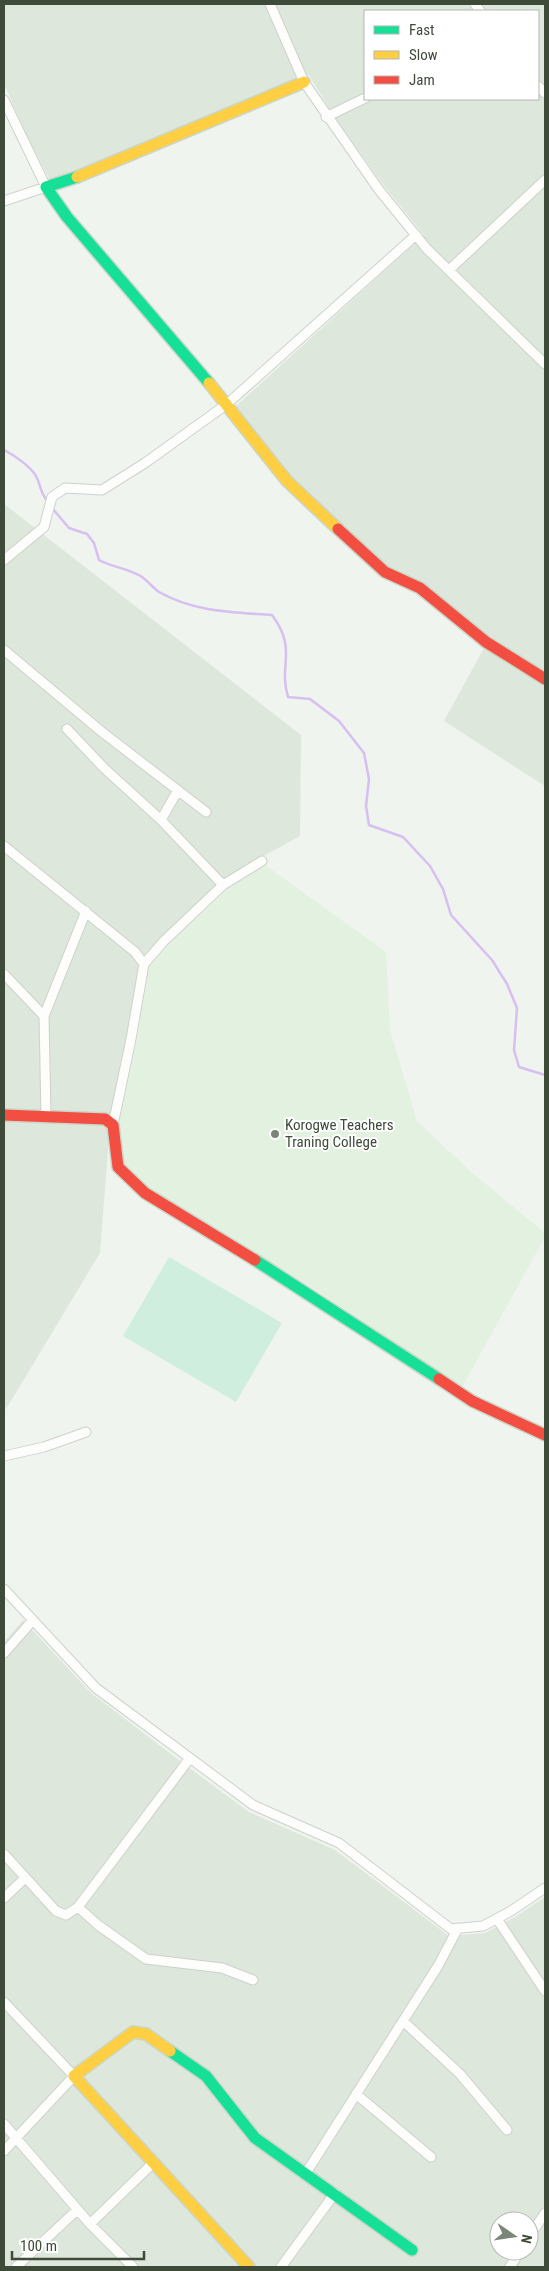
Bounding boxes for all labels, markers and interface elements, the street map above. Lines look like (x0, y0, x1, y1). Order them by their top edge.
legend (364, 10, 539, 100)
text: Fast (409, 21, 434, 39)
text: Slow (409, 46, 438, 64)
text: Jam (409, 71, 435, 89)
place label: Korogwe Teachers Traning College (285, 1116, 394, 1151)
marker: Korogwe Teachers Traning College (269, 1128, 281, 1140)
north arrow (489, 2211, 539, 2261)
scale bar (12, 2228, 145, 2260)
text: N (518, 2233, 535, 2245)
text: 100 m (20, 2237, 57, 2255)

